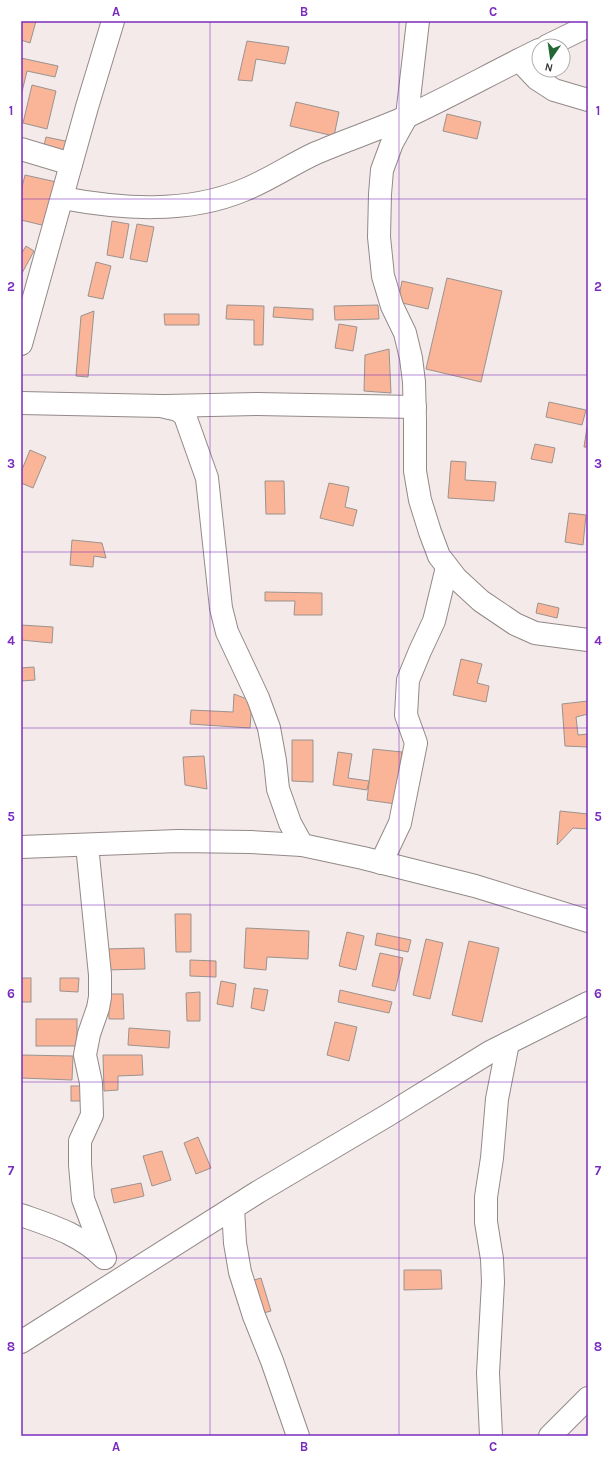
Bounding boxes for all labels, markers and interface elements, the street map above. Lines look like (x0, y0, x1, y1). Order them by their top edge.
text: A (112, 4, 120, 19)
text: B (300, 4, 308, 19)
text: C (489, 4, 497, 19)
north arrow (531, 38, 571, 78)
text: N (544, 60, 554, 74)
text: 1 (9, 103, 13, 118)
text: 1 (596, 103, 600, 118)
text: 2 (7, 279, 15, 294)
text: 2 (594, 279, 602, 294)
text: 3 (7, 456, 15, 471)
text: 3 (594, 456, 602, 471)
text: 4 (7, 633, 15, 648)
text: 4 (594, 633, 602, 648)
text: 5 (7, 809, 15, 824)
text: 5 (594, 809, 602, 824)
text: 6 (7, 986, 15, 1001)
text: 6 (594, 986, 602, 1001)
text: 7 (8, 1163, 15, 1178)
text: 7 (595, 1163, 602, 1178)
text: 8 (7, 1339, 15, 1354)
text: 8 (594, 1339, 602, 1354)
text: A (112, 1439, 120, 1454)
text: B (300, 1439, 308, 1454)
text: C (489, 1439, 497, 1454)

